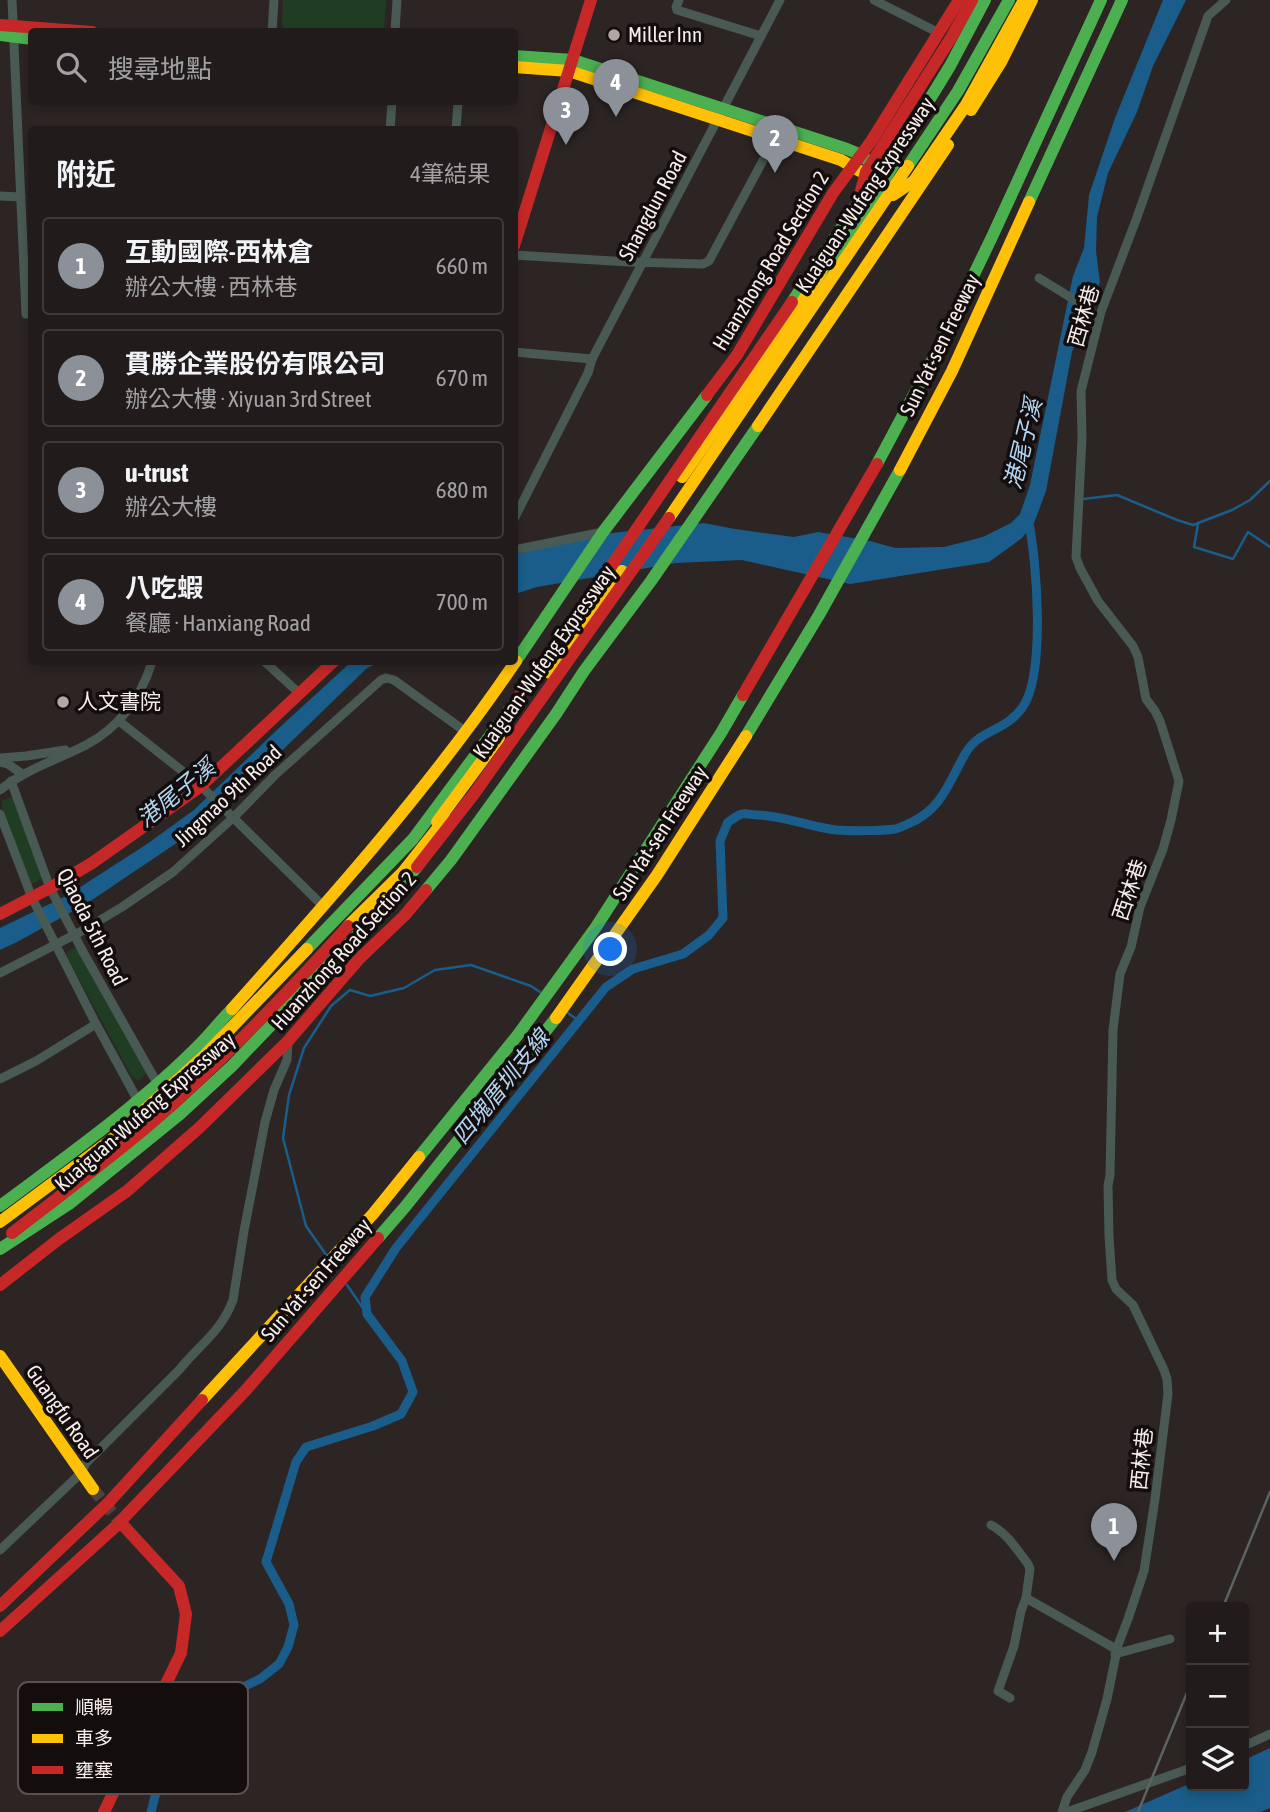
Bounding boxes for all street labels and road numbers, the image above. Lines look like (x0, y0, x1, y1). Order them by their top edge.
street label: Kuaiguan-Wufeng Expressway (790, 92, 939, 297)
street label: Shangdun Road (613, 147, 691, 264)
street label: Huanzhong Road Section 2 (707, 167, 833, 354)
street label: Sun Yat-sen Freeway (894, 269, 984, 419)
street label: 西林巷 (1063, 282, 1103, 349)
street label: Kuaiguan-Wufeng Expressway (467, 560, 619, 763)
street label: Jingmao 9th Road (169, 740, 286, 851)
street label: Sun Yat-sen Freeway (607, 761, 712, 904)
street label: 西林巷 (1107, 856, 1151, 923)
street label: Qiaoda 5th Road (53, 864, 133, 989)
street label: Huanzhong Road Section 2 (266, 866, 421, 1034)
street label: Kuaiguan-Wufeng Expressway (50, 1026, 239, 1196)
street label: Sun Yat-sen Freeway (255, 1213, 375, 1346)
street label: Guangfu Road (22, 1360, 104, 1463)
street label: 西林巷 (1126, 1426, 1156, 1491)

